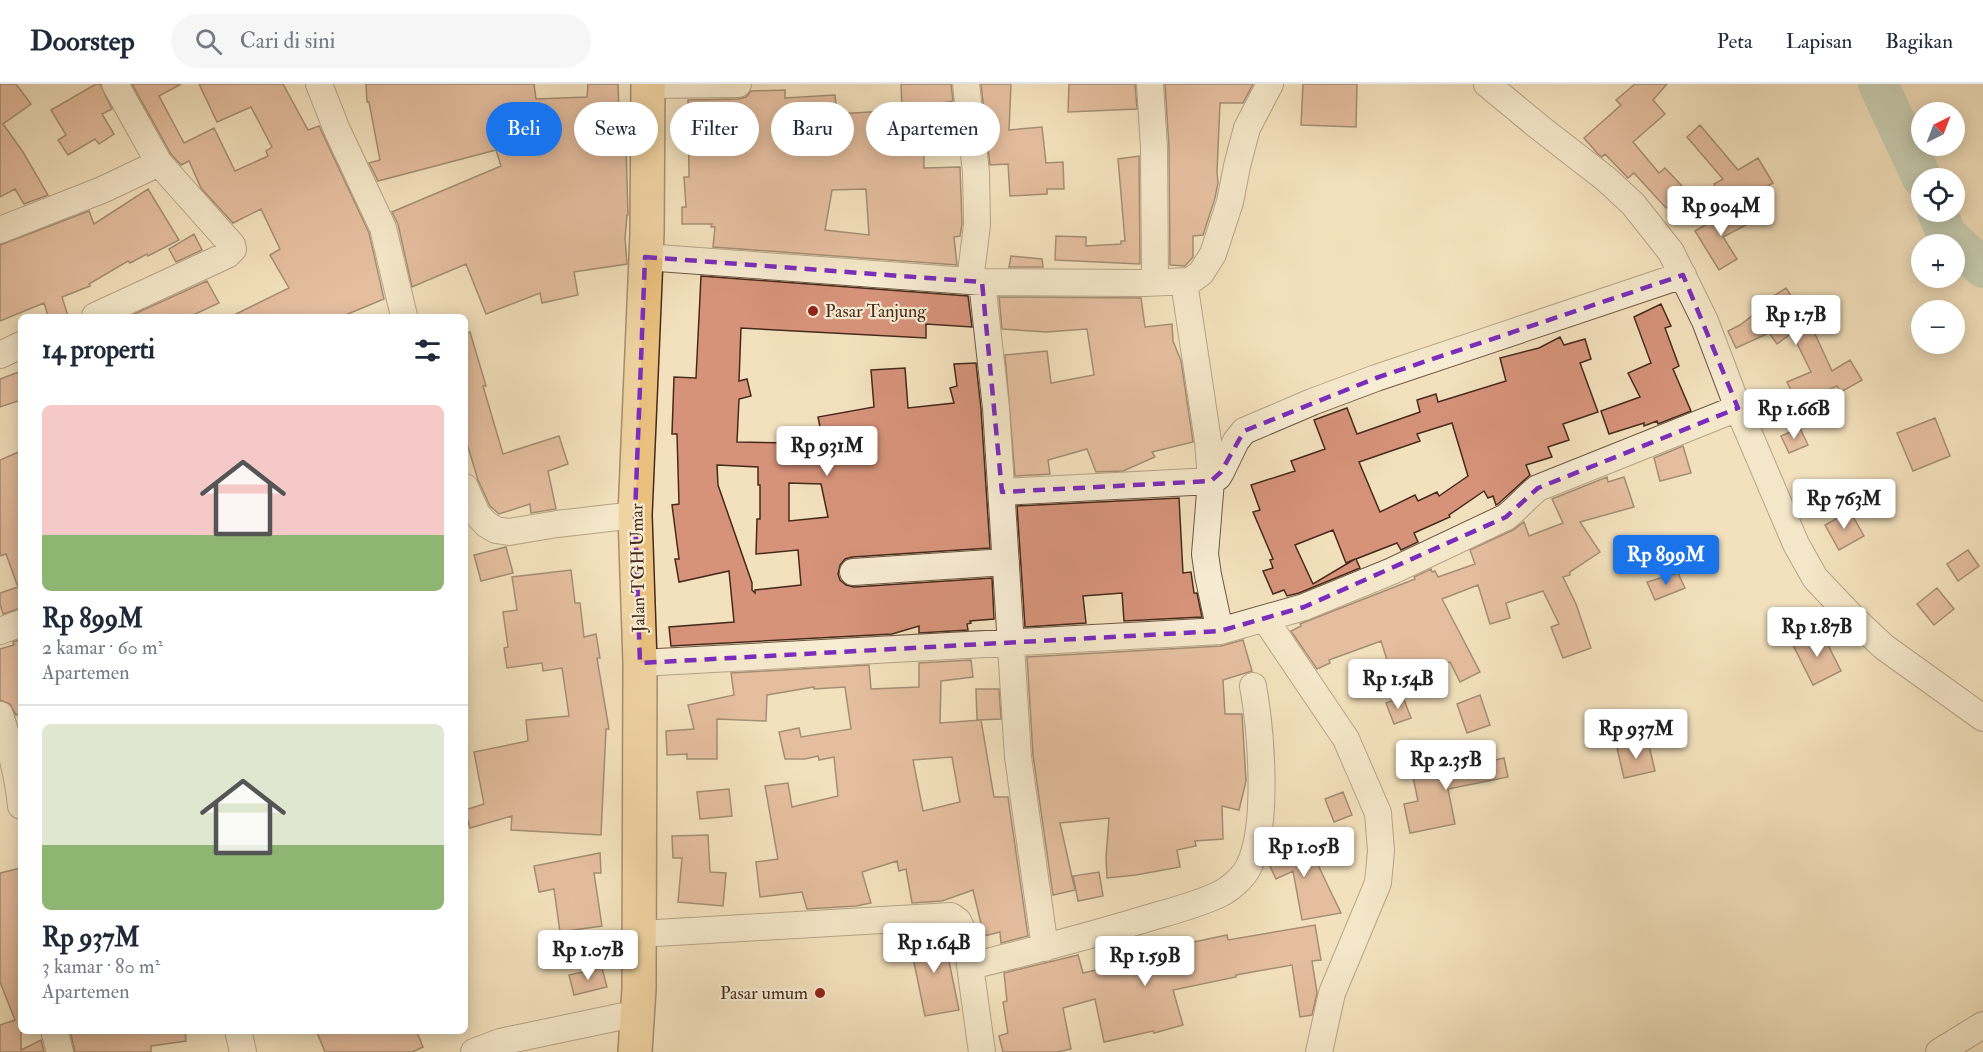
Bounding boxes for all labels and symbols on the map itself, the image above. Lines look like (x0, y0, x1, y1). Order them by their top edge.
north arrow (1911, 102, 1965, 156)
pin: Rp 904M (1666, 186, 1776, 237)
pin: Rp 1.7B (1741, 295, 1851, 346)
place label: Pasar Tanjung (825, 300, 927, 323)
marker: Pasar Tanjung (806, 304, 820, 318)
pin: Rp 1.66B (1732, 389, 1856, 440)
pin: Rp 931M (772, 426, 882, 477)
pin: Rp 763M (1789, 479, 1899, 530)
street label: Jalan TGH Umar (625, 503, 651, 634)
pin: Rp 899M (1611, 535, 1721, 586)
pin: Rp 1.87B (1755, 607, 1879, 658)
pin: Rp 1.54B (1336, 659, 1460, 710)
pin: Rp 937M (1581, 709, 1691, 760)
pin: Rp 2.35B (1384, 740, 1508, 791)
pin: Rp 1.05B (1242, 827, 1366, 878)
pin: Rp 1.64B (872, 923, 996, 974)
pin: Rp 1.07B (526, 930, 650, 981)
pin: Rp 1.59B (1083, 936, 1207, 987)
place label: Pasar umum (720, 982, 808, 1005)
marker: Pasar umum (813, 986, 827, 1000)

